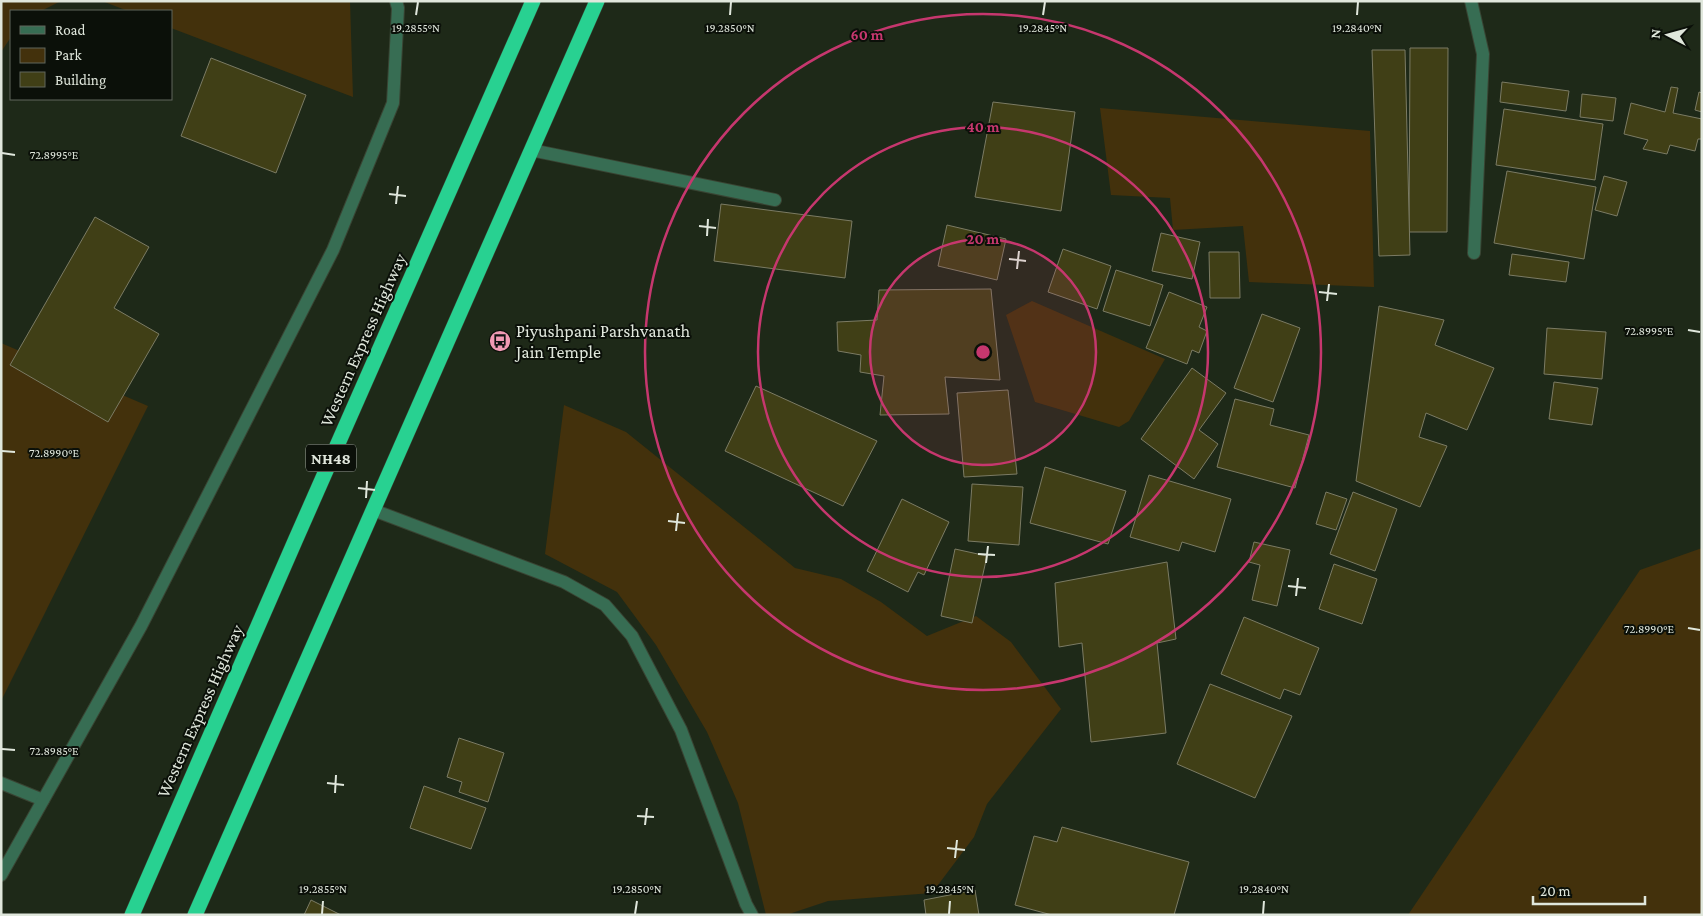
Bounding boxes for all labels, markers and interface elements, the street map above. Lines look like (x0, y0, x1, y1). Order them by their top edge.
legend (10, 10, 172, 100)
north arrow (1643, 10, 1693, 60)
text: 19.2855°N (392, 21, 440, 35)
text: 19.2850°N (705, 21, 755, 35)
text: 19.2845°N (1019, 21, 1067, 35)
text: 19.2840°N (1332, 21, 1382, 35)
text: Road (55, 22, 86, 38)
text: 60 m (851, 27, 884, 43)
text: N (1647, 28, 1664, 39)
text: Park (55, 47, 82, 63)
text: Building (55, 72, 106, 89)
text: 40 m (967, 119, 1000, 135)
text: 72.8995°E (30, 148, 79, 162)
text: 20 m (967, 231, 999, 247)
street label: Western Express Highway (316, 250, 410, 430)
place label: Piyushpani Parshvanath Jain Temple (514, 321, 690, 362)
text: 72.8995°E (1625, 324, 1674, 338)
bus stop icon: Piyushpani Parshvanath Jain Temple (488, 329, 512, 353)
centre of rings (974, 343, 992, 361)
road number: NH48 (306, 444, 356, 472)
text: 72.8990°E (29, 446, 79, 460)
street label: Western Express Highway (153, 621, 247, 801)
text: 72.8990°E (1624, 622, 1674, 636)
text: 72.8985°E (30, 744, 79, 758)
scale bar (1533, 874, 1646, 906)
text: 19.2855°N (299, 882, 347, 896)
text: 19.2850°N (612, 882, 662, 896)
text: 19.2845°N (926, 882, 974, 896)
text: 19.2840°N (1239, 882, 1289, 896)
text: 20 m (1540, 883, 1571, 899)

